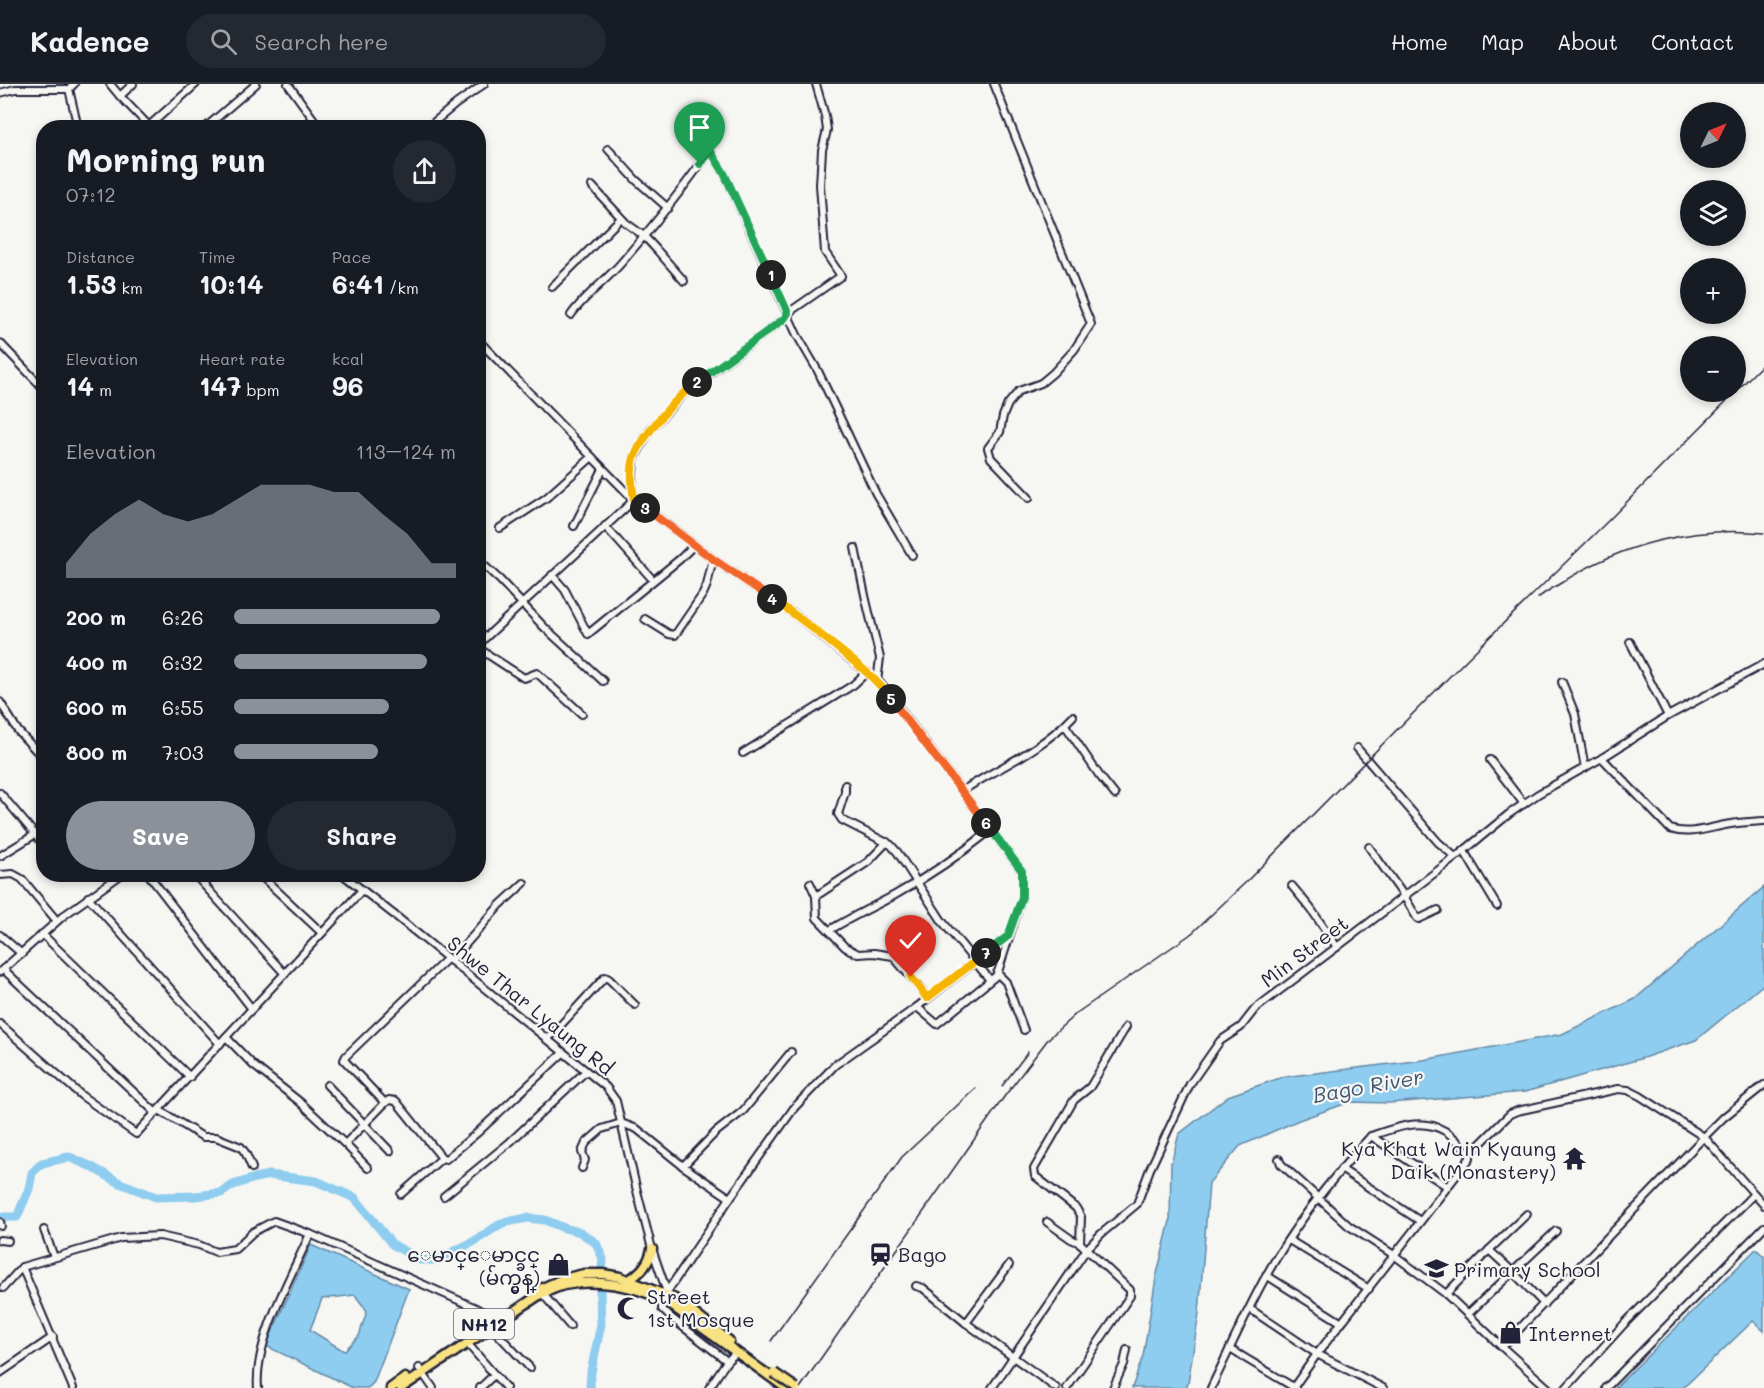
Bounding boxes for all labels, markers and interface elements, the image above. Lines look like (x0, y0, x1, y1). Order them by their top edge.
search box (186, 14, 606, 68)
text: Kadence (30, 23, 150, 59)
icon: search (207, 25, 240, 58)
text: Search here (255, 27, 388, 56)
text: Home (1391, 28, 1448, 55)
text: Map (1481, 28, 1524, 55)
text: About (1557, 28, 1618, 55)
text: Contact (1651, 28, 1734, 55)
pin (674, 102, 725, 164)
north arrow (1680, 102, 1746, 168)
map controls (1680, 102, 1746, 402)
icon: arrive (683, 111, 716, 144)
text: Morning run (66, 137, 266, 180)
button: share (393, 140, 456, 203)
button: layers (1680, 180, 1746, 246)
text: 07:12 (66, 181, 116, 207)
text: Distance (66, 246, 135, 267)
text: Time (199, 246, 235, 267)
text: Pace (332, 246, 371, 267)
button: + (1680, 258, 1746, 324)
pin: 1 (756, 260, 786, 290)
text: 1 (767, 264, 775, 285)
text: 1.53 (66, 267, 116, 301)
text: 10:14 (199, 267, 263, 301)
text: 6:41 (332, 267, 384, 301)
text: km (116, 277, 143, 298)
text: /km (384, 277, 419, 298)
button: − (1680, 336, 1746, 402)
text: Elevation (66, 348, 138, 369)
text: Heart rate (199, 348, 285, 369)
text: kcal (332, 348, 364, 369)
pin: 2 (682, 367, 712, 397)
text: 14 (66, 369, 94, 403)
text: 147 (199, 369, 241, 403)
text: 96 (332, 369, 363, 403)
text: 2 (693, 371, 701, 392)
text: m (94, 379, 112, 400)
text: bpm (241, 379, 279, 400)
text: Elevation (66, 438, 156, 464)
text: 113–124 m (356, 438, 456, 464)
pin: 3 (630, 493, 660, 523)
text: 3 (640, 497, 650, 518)
pin: 4 (757, 584, 787, 614)
text: 4 (767, 588, 777, 609)
text: 200 m (66, 604, 126, 630)
text: 6:26 (162, 604, 204, 630)
text: 400 m (66, 649, 127, 675)
text: 6:32 (162, 649, 203, 675)
pin: 5 (876, 684, 906, 714)
text: 5 (886, 688, 896, 709)
text: 600 m (66, 694, 127, 720)
text: 6:55 (162, 694, 204, 720)
text: 800 m (66, 739, 127, 765)
text: 7:03 (162, 739, 203, 765)
button: Save (66, 801, 255, 870)
button: Share (267, 801, 456, 870)
pin: 6 (971, 808, 1001, 838)
text: 6 (981, 812, 991, 833)
street label: Min Street (1255, 910, 1353, 992)
pin (885, 915, 936, 977)
icon: check (894, 924, 927, 957)
street label: Shwe Thar Lyaung Rd (442, 930, 620, 1080)
pin: 7 (971, 938, 1001, 968)
text: 7 (982, 942, 990, 963)
water label: Bago River (1310, 1062, 1426, 1108)
place label: Kya Khat Wain Kyaung Daik (Monastery) (1341, 1135, 1556, 1184)
temple icon: Kya Khat Wain Kyaung Daik (Monastery) (1561, 1146, 1587, 1172)
place label: ေမာင္ေမာင္ခင္ (မ်က္မွန္) (407, 1241, 540, 1294)
station icon: Bago (867, 1241, 893, 1267)
place label: Bago (898, 1241, 946, 1267)
shop icon: ေမာင္ေမာင္ခင္ (မ်က္မွန္) (545, 1252, 571, 1278)
school or university icon: Primary School (1423, 1256, 1449, 1282)
place label: Primary School (1454, 1256, 1601, 1282)
place label: Street 1st Mosque (647, 1283, 755, 1332)
mosque icon: Street 1st Mosque (616, 1295, 642, 1321)
road number: NH12 (454, 1309, 514, 1339)
shop icon: Internet (1498, 1320, 1524, 1346)
place label: Internet (1529, 1320, 1612, 1346)

